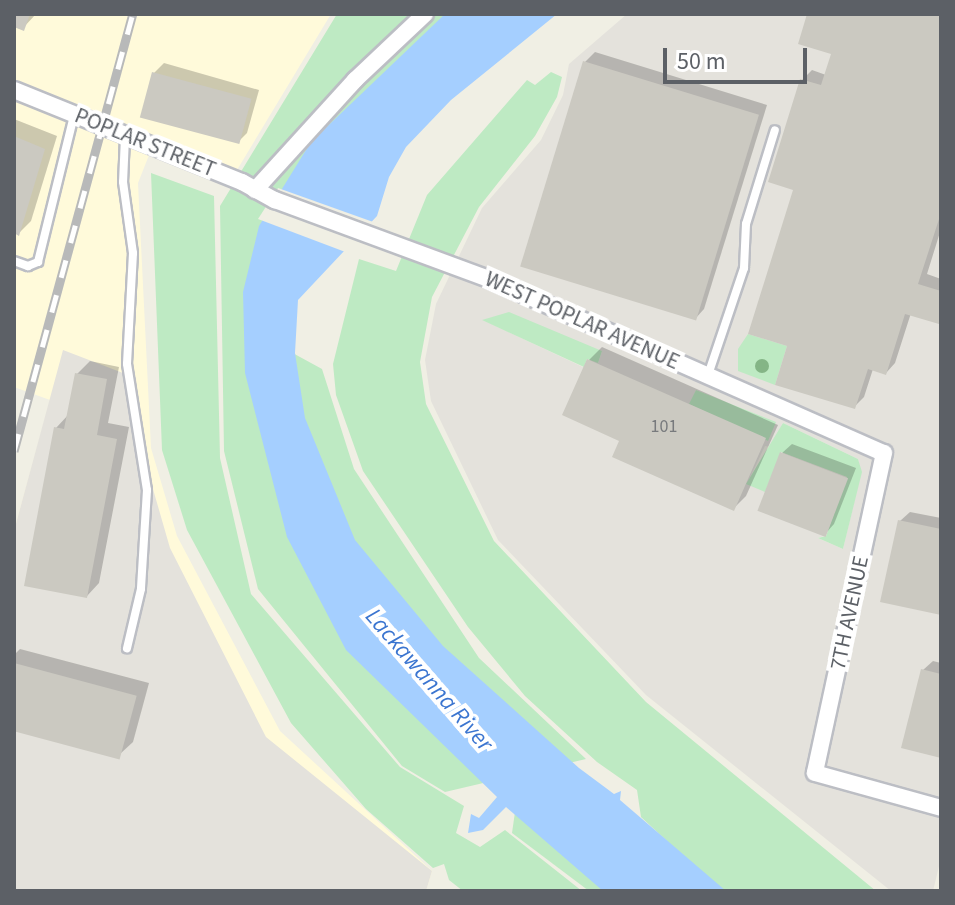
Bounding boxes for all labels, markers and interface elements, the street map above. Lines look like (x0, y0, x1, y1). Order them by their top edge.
scale bar (667, 32, 811, 82)
text: 50 m (677, 44, 726, 79)
street label: POPLAR STREET (71, 103, 219, 183)
street label: WEST POPLAR AVENUE (481, 266, 683, 376)
house number: 101 (651, 416, 677, 438)
street label: 7TH AVENUE (825, 553, 875, 673)
water label: Lackawanna River (359, 603, 499, 757)

